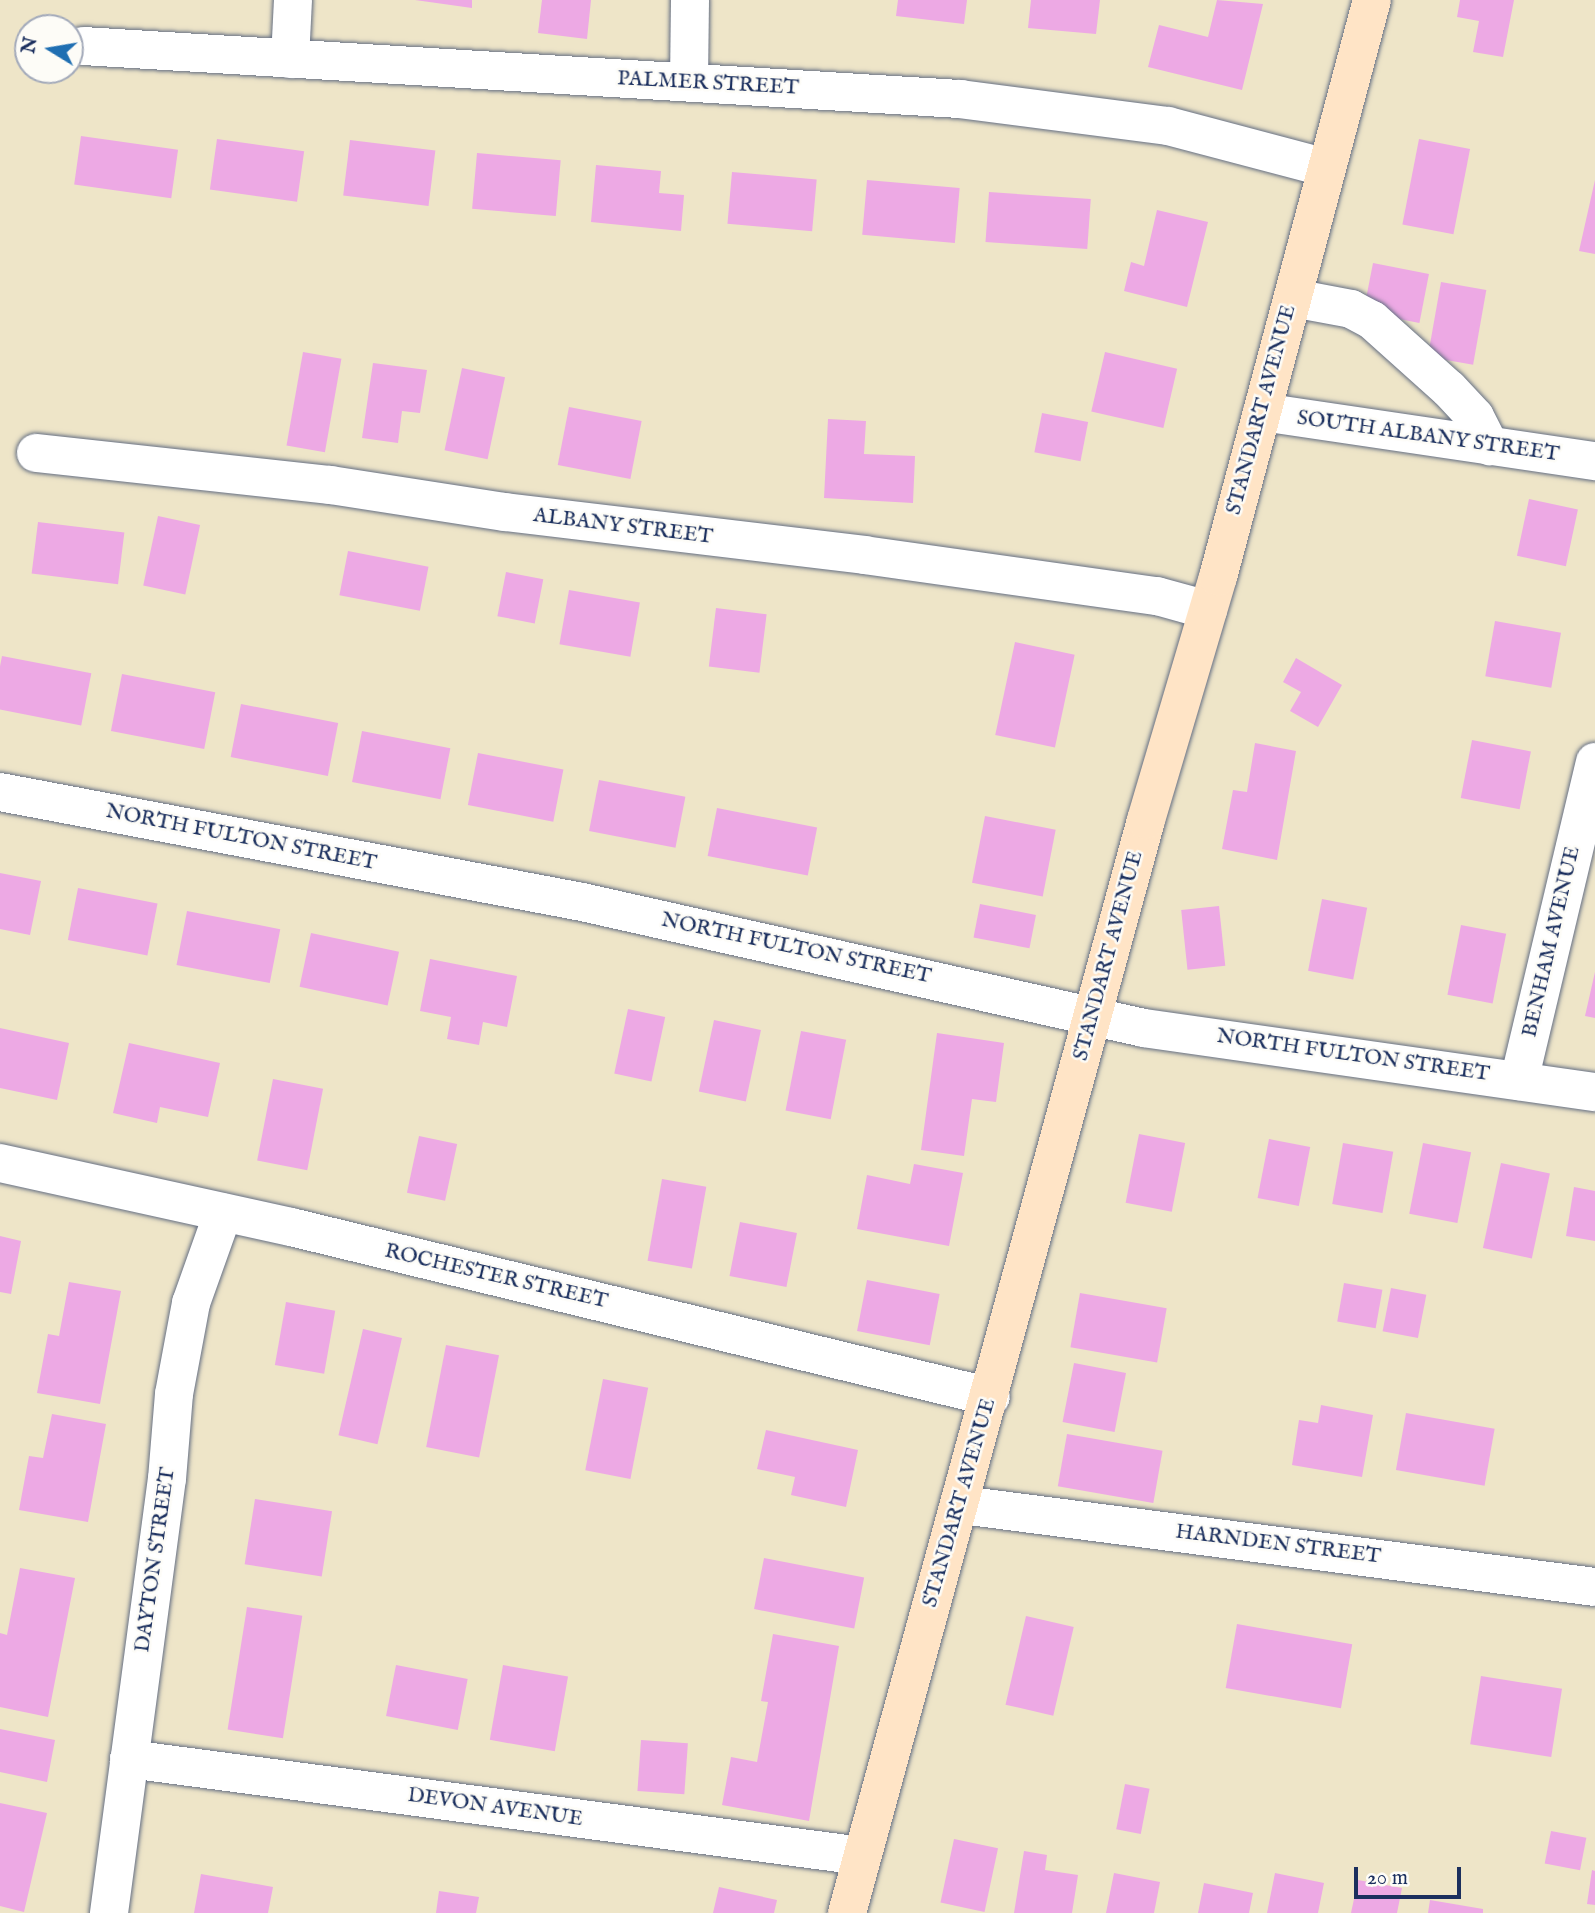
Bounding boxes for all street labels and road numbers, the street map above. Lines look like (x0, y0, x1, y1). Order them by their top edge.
street label: PALMER STREET (617, 67, 799, 101)
street label: STANDART AVENUE (1222, 302, 1302, 518)
street label: SOUTH ALBANY STREET (1295, 406, 1561, 468)
street label: ALBANY STREET (532, 503, 714, 551)
street label: NORTH FULTON STREET (103, 799, 379, 877)
street label: BENHAM AVENUE (1518, 844, 1586, 1040)
street label: STANDART AVENUE (1069, 848, 1149, 1064)
street label: NORTH FULTON STREET (659, 908, 933, 990)
street label: NORTH FULTON STREET (1215, 1024, 1491, 1088)
street label: ROCHESTER STREET (382, 1239, 610, 1315)
street label: STANDART AVENUE (918, 1396, 1002, 1610)
street label: DAYTON STREET (131, 1466, 181, 1654)
street label: HARNDEN STREET (1174, 1520, 1382, 1570)
street label: DEVON AVENUE (406, 1783, 584, 1833)

